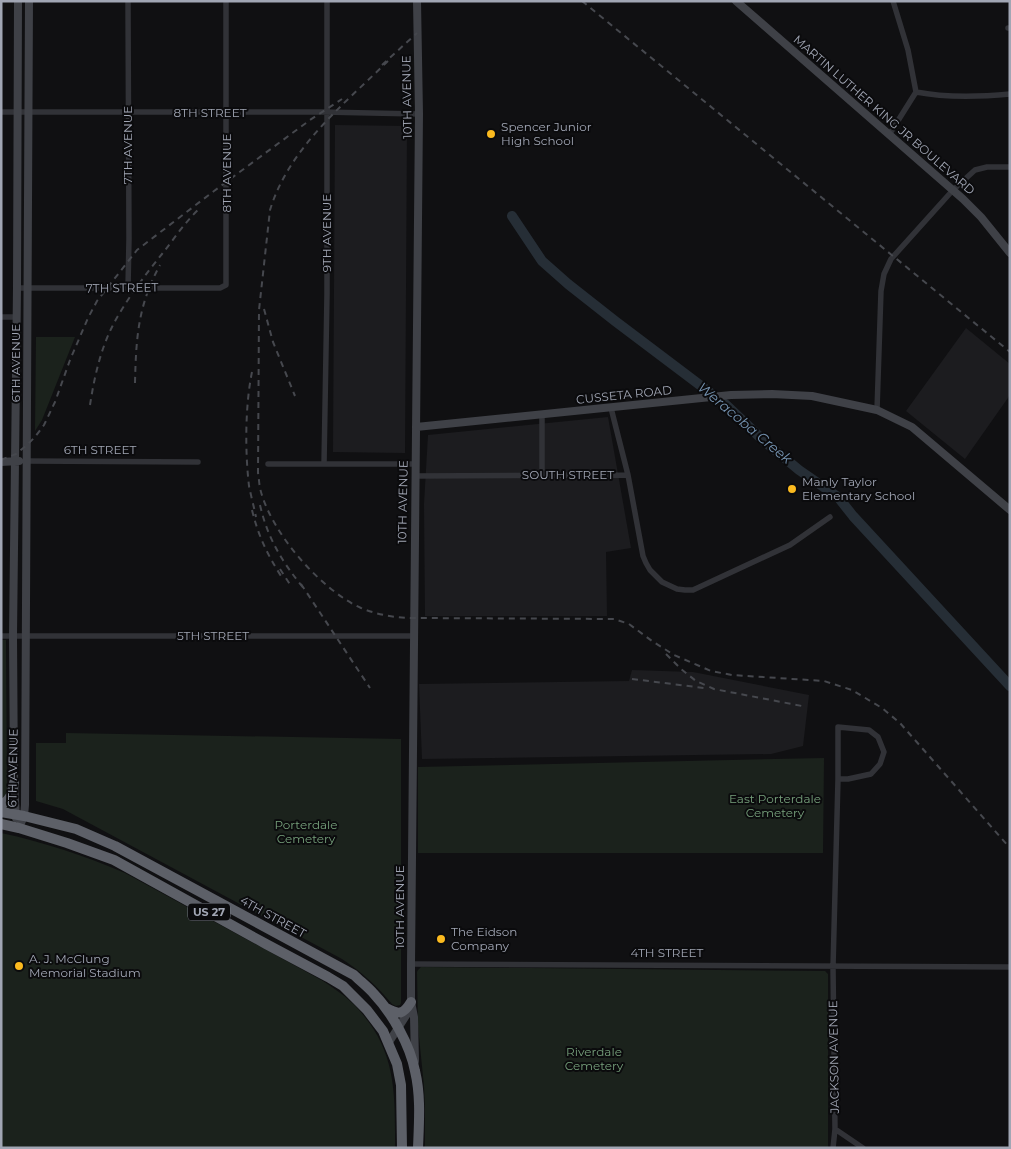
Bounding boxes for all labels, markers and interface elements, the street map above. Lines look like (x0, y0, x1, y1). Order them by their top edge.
street label: MARTIN LUTHER KING JR BOULEVARD (790, 32, 978, 198)
street label: 10TH AVENUE (398, 55, 415, 139)
street label: 8TH STREET (173, 105, 247, 120)
street label: 7TH AVENUE (120, 106, 135, 184)
place label: Spencer Junior High School (501, 119, 592, 148)
marker: Spencer Junior High School (485, 128, 497, 140)
street label: 8TH AVENUE (219, 133, 234, 213)
street label: 9TH AVENUE (319, 194, 334, 272)
street label: 7TH STREET (86, 279, 159, 296)
street label: 6TH AVENUE (8, 324, 23, 402)
water label: Weracoba Creek (694, 378, 796, 468)
street label: CUSSETA ROAD (575, 382, 673, 407)
street label: 6TH STREET (64, 442, 136, 457)
street label: 10TH AVENUE (394, 460, 411, 544)
street label: SOUTH STREET (522, 467, 614, 482)
place label: Manly Taylor Elementary School (802, 474, 915, 503)
marker: Manly Taylor Elementary School (786, 483, 798, 495)
street label: 5TH STREET (177, 628, 249, 643)
street label: 6TH AVENUE (4, 729, 21, 807)
park label: East Porterdale Cemetery (729, 791, 821, 820)
park label: Porterdale Cemetery (274, 817, 338, 846)
street label: 10TH AVENUE (392, 865, 407, 949)
street label: 4TH STREET (238, 892, 309, 941)
road number: US 27 (188, 904, 230, 920)
place label: The Eidson Company (451, 924, 517, 953)
marker: The Eidson Company (435, 933, 447, 945)
street label: 4TH STREET (631, 945, 704, 960)
place label: A. J. McClung Memorial Stadium (29, 951, 141, 980)
marker: A. J. McClung Memorial Stadium (13, 960, 25, 972)
street label: JACKSON AVENUE (825, 1000, 842, 1115)
park label: Riverdale Cemetery (565, 1044, 624, 1073)

